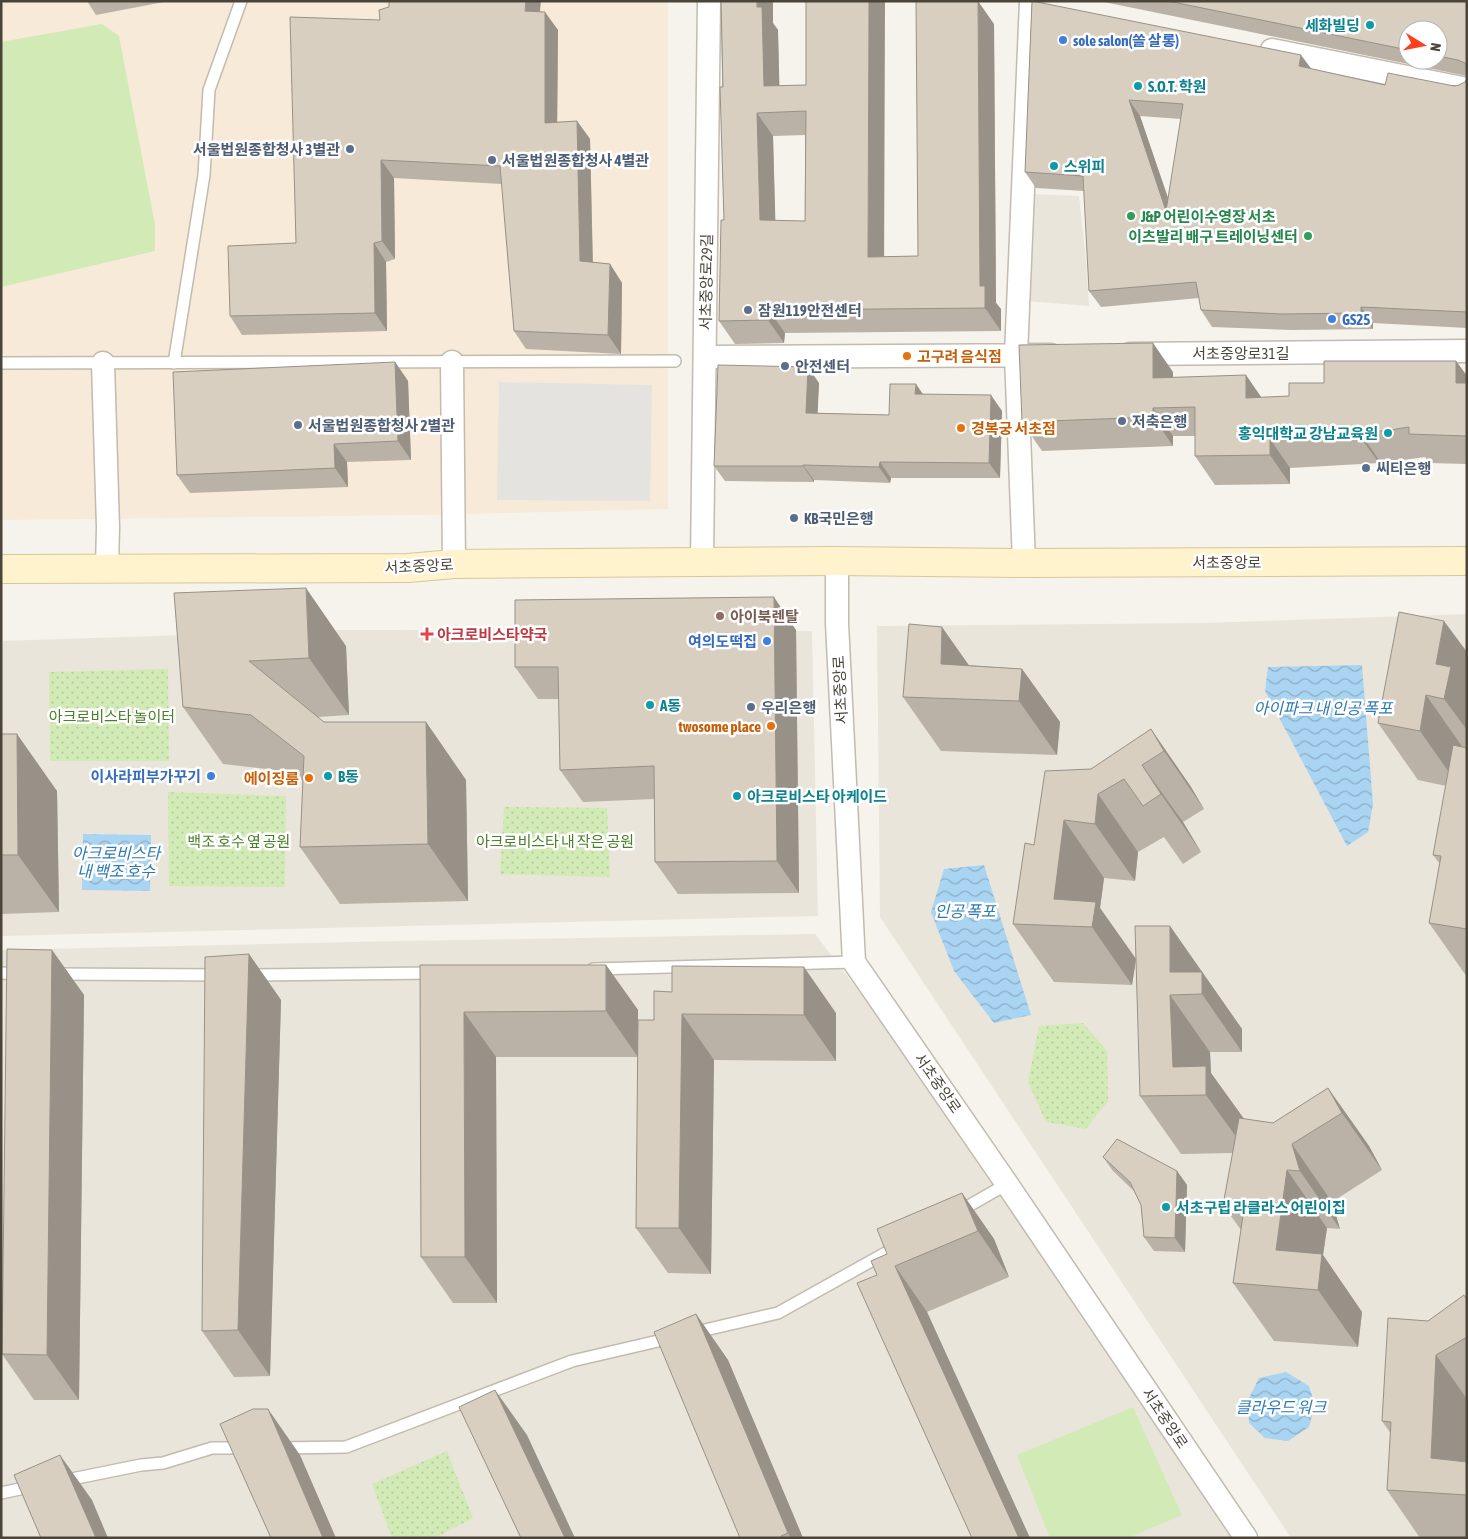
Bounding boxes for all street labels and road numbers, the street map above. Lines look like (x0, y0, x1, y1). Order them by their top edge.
street label: 서초중앙로29길 (697, 233, 715, 331)
street label: 서초중앙로31길 (1193, 345, 1289, 362)
street label: 서초중앙로 (1192, 554, 1262, 571)
street label: 서초중앙로 (384, 556, 454, 576)
street label: 서초중앙로 (830, 655, 850, 725)
street label: 서초중앙로 (911, 1050, 965, 1116)
street label: 서초중앙로 (1139, 1385, 1191, 1451)

